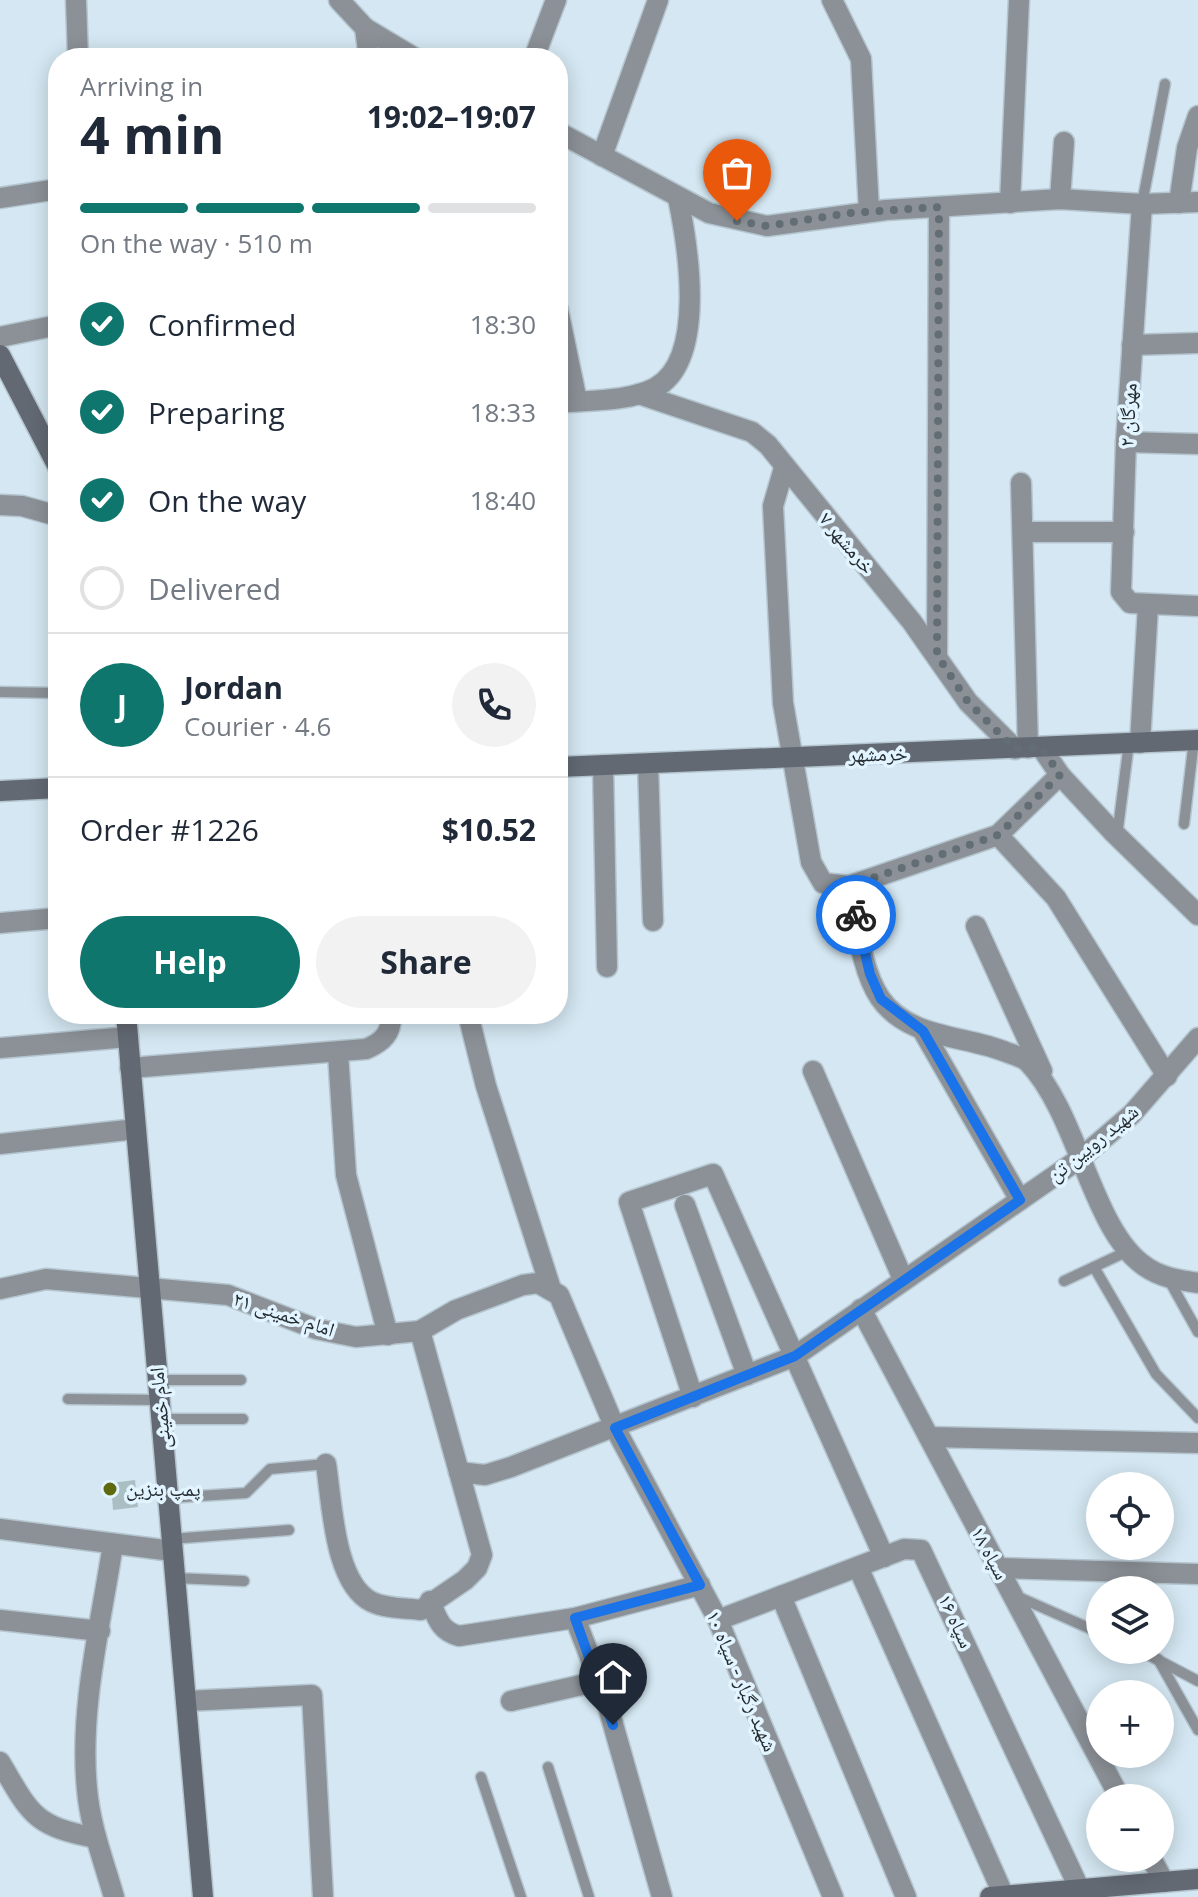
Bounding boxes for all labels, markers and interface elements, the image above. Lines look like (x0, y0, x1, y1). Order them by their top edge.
text: Arriving in (80, 68, 203, 104)
text: 19:02–19:07 (367, 96, 536, 137)
text: 4 min (80, 98, 224, 169)
pin (703, 139, 771, 221)
icon: bag (715, 151, 759, 195)
text: On the way · 510 m (80, 225, 313, 261)
icon: check (80, 302, 124, 346)
text: Confirmed (148, 304, 296, 345)
text: 18:30 (470, 306, 536, 342)
street label: مهرگان ۲ (1112, 382, 1143, 448)
icon: check (80, 390, 124, 434)
text: Preparing (148, 392, 285, 433)
text: 18:33 (470, 394, 536, 430)
icon: check (80, 478, 124, 522)
text: On the way (148, 480, 306, 521)
text: 18:40 (470, 482, 536, 518)
street label: خرمشهر ۷ (814, 506, 881, 580)
text: Delivered (148, 568, 281, 609)
button: phone (452, 663, 536, 747)
text: Jordan (184, 667, 283, 708)
text: J (117, 685, 127, 726)
text: Courier · 4.6 (184, 708, 331, 744)
street label: خرمشهر (847, 739, 908, 768)
text: Order #1226 (80, 809, 259, 850)
text: $10.52 (442, 809, 536, 850)
courier (816, 875, 896, 955)
icon: bike (834, 893, 878, 937)
button: Help (80, 916, 300, 1008)
button: Share (316, 916, 536, 1008)
street label: شهید رویین تن (1042, 1098, 1144, 1187)
street label: امام خمینی ۲۱ (230, 1284, 338, 1344)
street label: امام خمینی (142, 1366, 178, 1450)
map controls (1086, 1472, 1174, 1872)
button: locate (1086, 1472, 1174, 1560)
place label: پمپ بنزین (126, 1475, 201, 1502)
marker: پمپ بنزین (101, 1480, 119, 1498)
street label: سپاه ۱۸ (965, 1521, 1016, 1584)
button: layers (1086, 1576, 1174, 1664)
street label: سپاه ۱۶ (932, 1589, 981, 1652)
street label: شهید رگبار - سپاه ۱۰ (701, 1606, 784, 1756)
pin (579, 1643, 647, 1725)
icon: home (591, 1655, 635, 1699)
button: + (1086, 1680, 1174, 1768)
button: − (1086, 1784, 1174, 1872)

